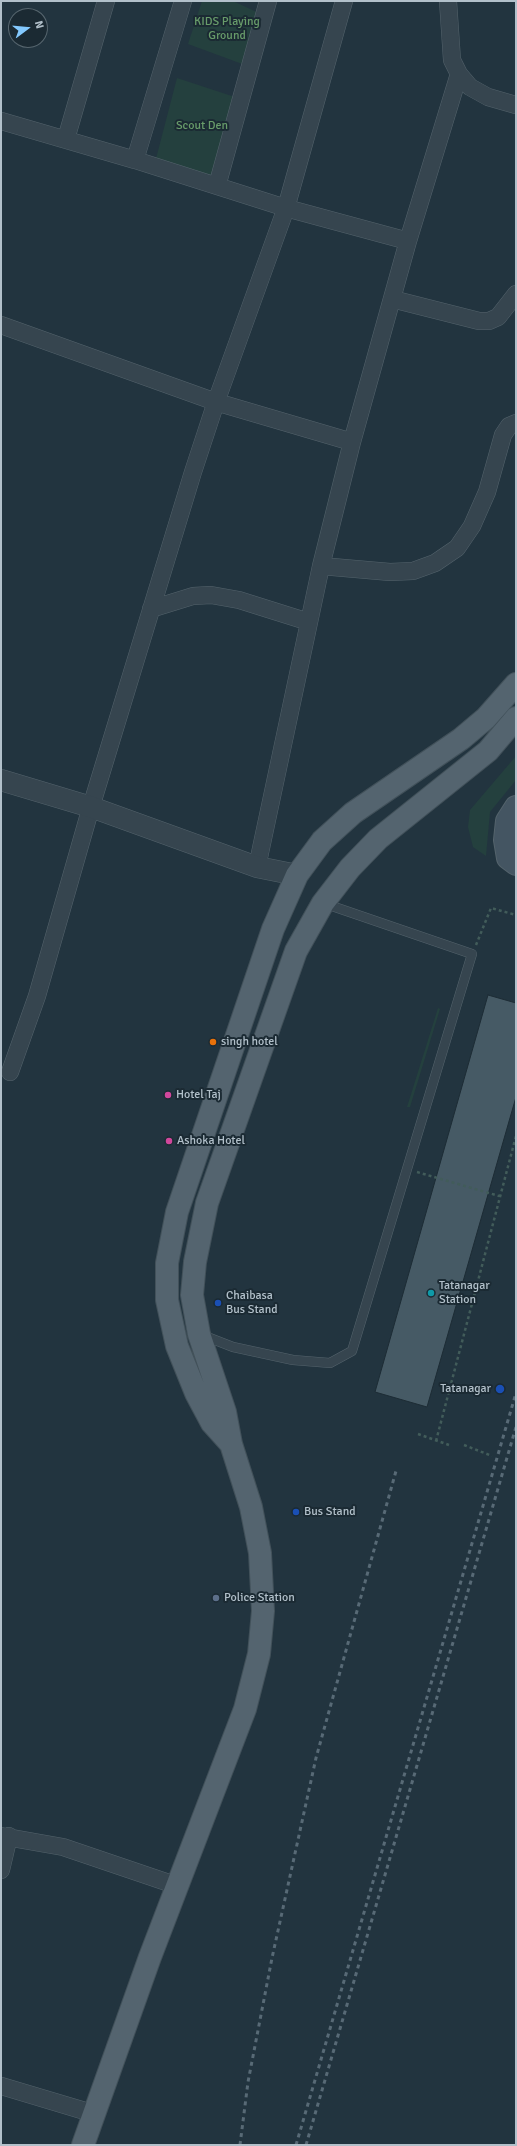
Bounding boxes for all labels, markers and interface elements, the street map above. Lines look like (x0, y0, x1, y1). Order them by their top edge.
north arrow (8, 8, 48, 48)
park label: KIDS Playing Ground (194, 15, 260, 43)
text: N (32, 19, 46, 30)
park label: Scout Den (176, 119, 228, 133)
place label: singh hotel (221, 1035, 278, 1049)
marker: singh hotel (208, 1037, 218, 1047)
place label: Hotel Taj (176, 1088, 221, 1102)
marker: Hotel Taj (163, 1090, 173, 1100)
place label: Ashoka Hotel (177, 1134, 245, 1148)
marker: Ashoka Hotel (164, 1136, 174, 1146)
place label: Tatanagar Station (439, 1279, 490, 1307)
marker: Tatanagar Station (426, 1288, 436, 1298)
place label: Chaibasa Bus Stand (226, 1289, 278, 1317)
marker: Chaibasa Bus Stand (213, 1298, 223, 1308)
place label: Tatanagar (440, 1382, 491, 1396)
marker: Tatanagar (494, 1383, 506, 1395)
place label: Bus Stand (304, 1505, 356, 1519)
marker: Bus Stand (291, 1507, 301, 1517)
place label: Police Station (224, 1591, 295, 1605)
marker: Police Station (211, 1593, 221, 1603)

